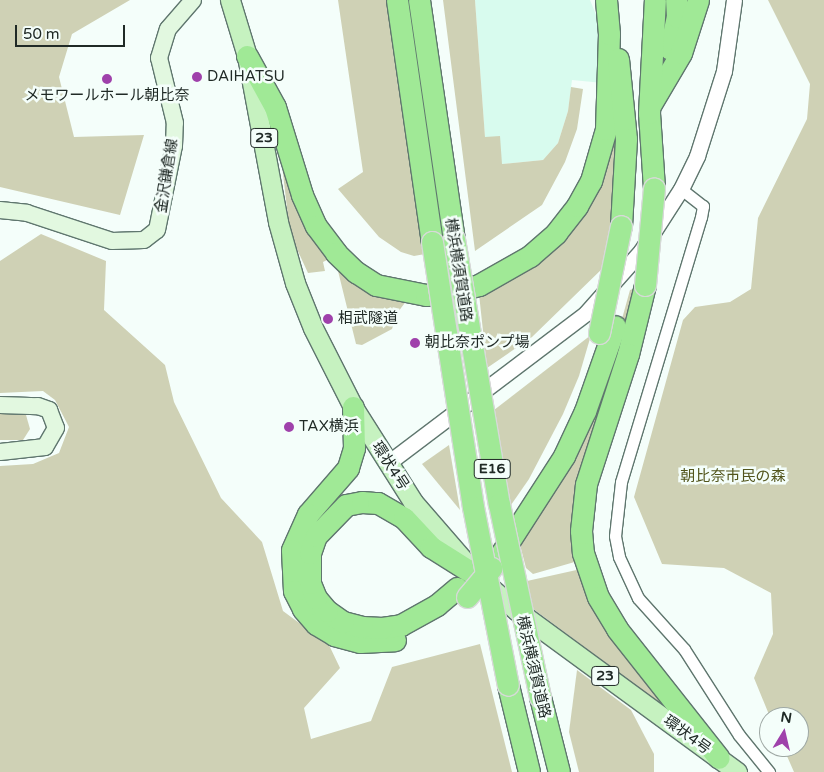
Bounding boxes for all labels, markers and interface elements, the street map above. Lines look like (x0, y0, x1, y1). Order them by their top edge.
scale bar (18, 15, 128, 47)
text: 50 m (23, 25, 60, 43)
place label: DAIHATSU (207, 68, 285, 86)
marker: DAIHATSU (191, 71, 203, 83)
marker: メモワールホール朝比奈 (101, 73, 113, 85)
place label: メモワールホール朝比奈 (25, 87, 189, 105)
road number: 23 (249, 126, 279, 150)
street label: 金沢鎌倉線 (152, 138, 182, 214)
street label: 横浜横須賀道路 (441, 217, 475, 323)
place label: 相武隧道 (338, 310, 398, 328)
marker: 相武隧道 (322, 313, 334, 325)
place label: 朝比奈ポンプ場 (425, 334, 530, 352)
marker: 朝比奈ポンプ場 (409, 337, 421, 349)
place label: TAX横浜 (299, 418, 359, 436)
marker: TAX横浜 (283, 421, 295, 433)
street label: 環状4号 (368, 438, 412, 494)
road number: E16 (473, 458, 511, 480)
park label: 朝比奈市民の森 (681, 468, 785, 486)
street label: 横浜横須賀道路 (512, 614, 554, 720)
road number: 23 (590, 664, 620, 688)
north arrow (759, 707, 809, 757)
text: N (779, 708, 793, 727)
street label: 環状4号 (660, 712, 714, 758)

